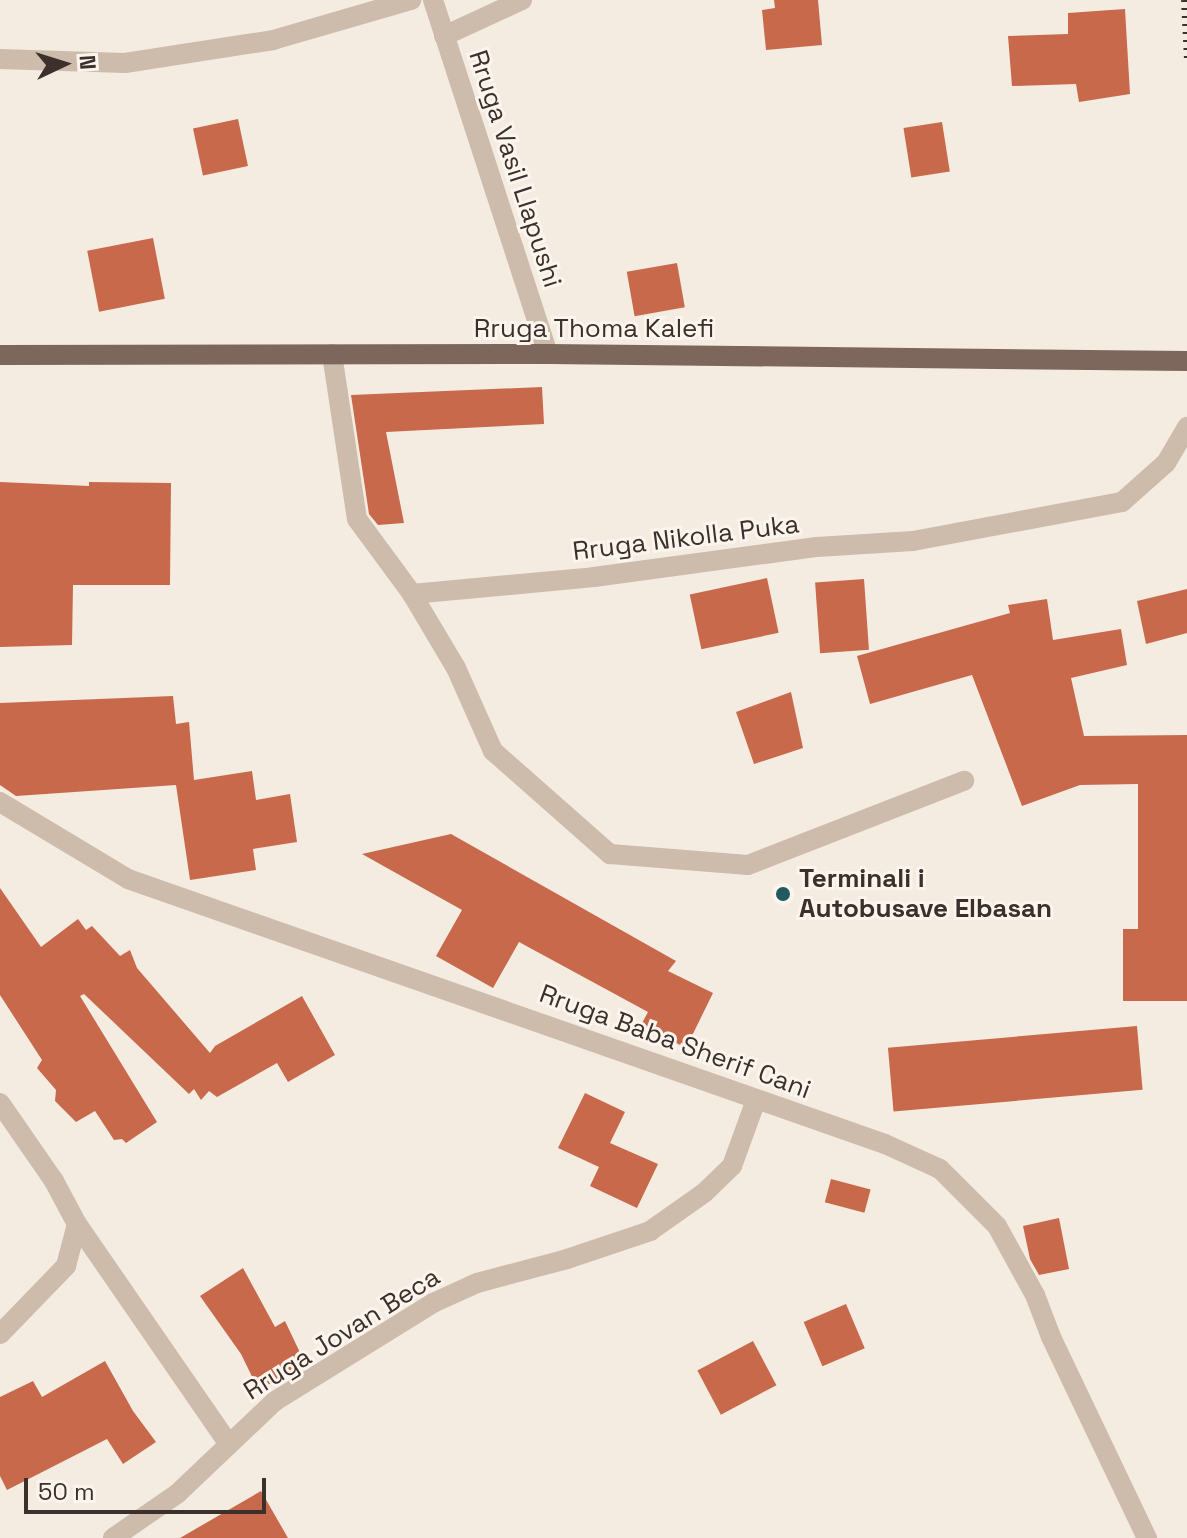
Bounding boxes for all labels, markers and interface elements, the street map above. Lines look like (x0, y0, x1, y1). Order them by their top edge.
north arrow (24, 24, 104, 104)
street label: Rruga Vasil Llapushi (462, 46, 568, 292)
text: N (73, 54, 102, 71)
street label: Rruga Thoma Kalefi (473, 313, 715, 345)
street label: Rruga Nikolla Puka (571, 509, 801, 567)
place label: Terminali i Autobusave Elbasan (799, 863, 1052, 924)
marker: Terminali i Autobusave Elbasan (774, 885, 792, 903)
street label: Rruga Baba Sherif Cani (535, 978, 815, 1106)
street label: Rruga Jovan Beca (238, 1261, 446, 1407)
scale bar (28, 1462, 270, 1512)
text: 50 m (38, 1476, 95, 1507)

